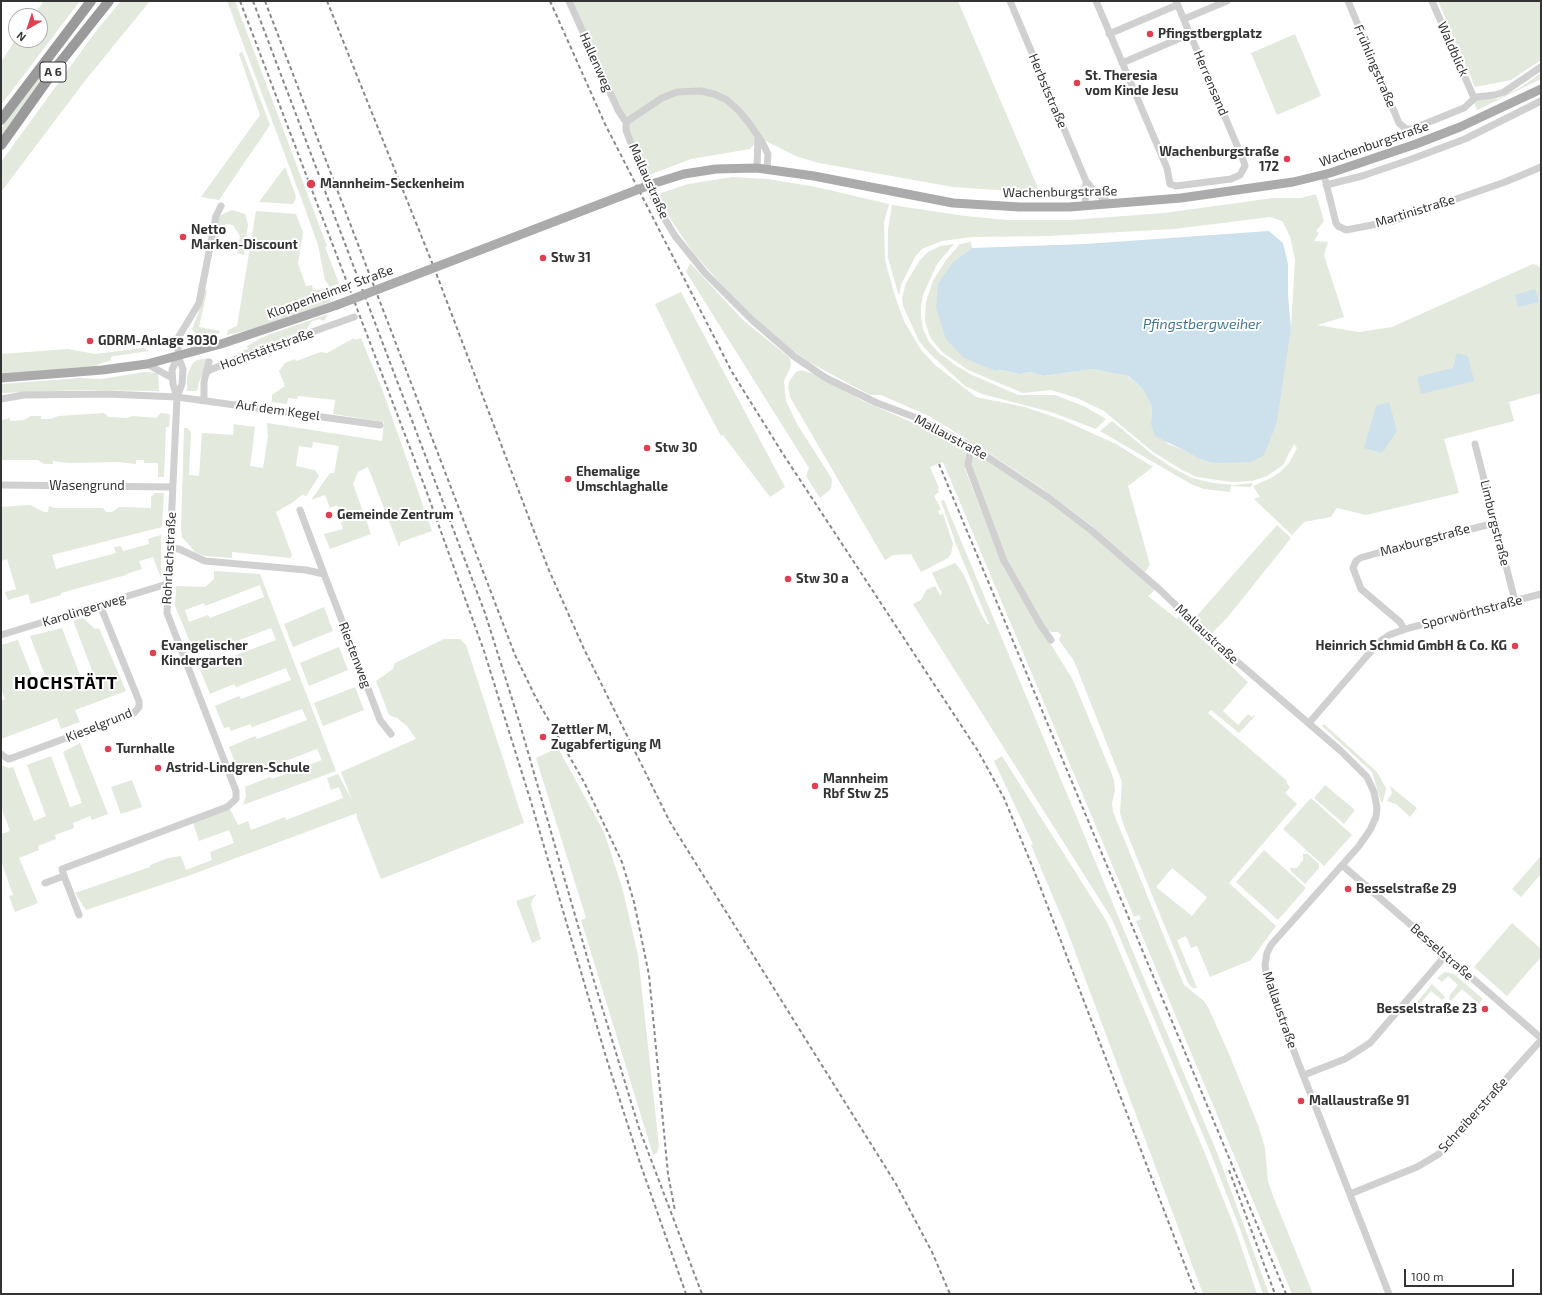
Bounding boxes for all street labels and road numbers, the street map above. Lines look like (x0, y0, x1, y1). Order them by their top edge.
street label: Waldblick (1434, 19, 1472, 79)
street label: Frühlingstraße (1351, 22, 1399, 110)
street label: Hallenweg (576, 30, 616, 94)
street label: Herrensand (1190, 48, 1232, 118)
street label: Herbststraße (1025, 51, 1071, 131)
road number: A 6 (40, 62, 66, 82)
street label: Wachenburgstraße (1317, 118, 1431, 170)
street label: Mallaustraße (626, 141, 672, 221)
street label: Wachenburgstraße (1003, 183, 1117, 201)
street label: Martinistraße (1373, 191, 1457, 231)
street label: Kloppenheimer Straße (265, 262, 395, 322)
street label: Hochstättstraße (218, 325, 316, 373)
street label: Auf dem Kegel (235, 396, 321, 424)
street label: Mallaustraße (912, 411, 990, 463)
street label: Wasengrund (49, 478, 125, 494)
street label: Limburgstraße (1477, 478, 1513, 568)
street label: Rohrlachstraße (159, 511, 179, 605)
street label: Maxburgstraße (1378, 521, 1472, 559)
street label: Karolingerweg (41, 590, 127, 630)
street label: Sporwörthstraße (1420, 592, 1524, 632)
street label: Mallaustraße (1172, 601, 1242, 667)
street label: Riestenweg (335, 620, 375, 690)
street label: Kieselgrund (64, 705, 134, 745)
street label: Besselstraße (1407, 920, 1477, 984)
street label: Mallaustraße (1260, 969, 1300, 1051)
street label: Schreiberstraße (1435, 1074, 1511, 1156)

